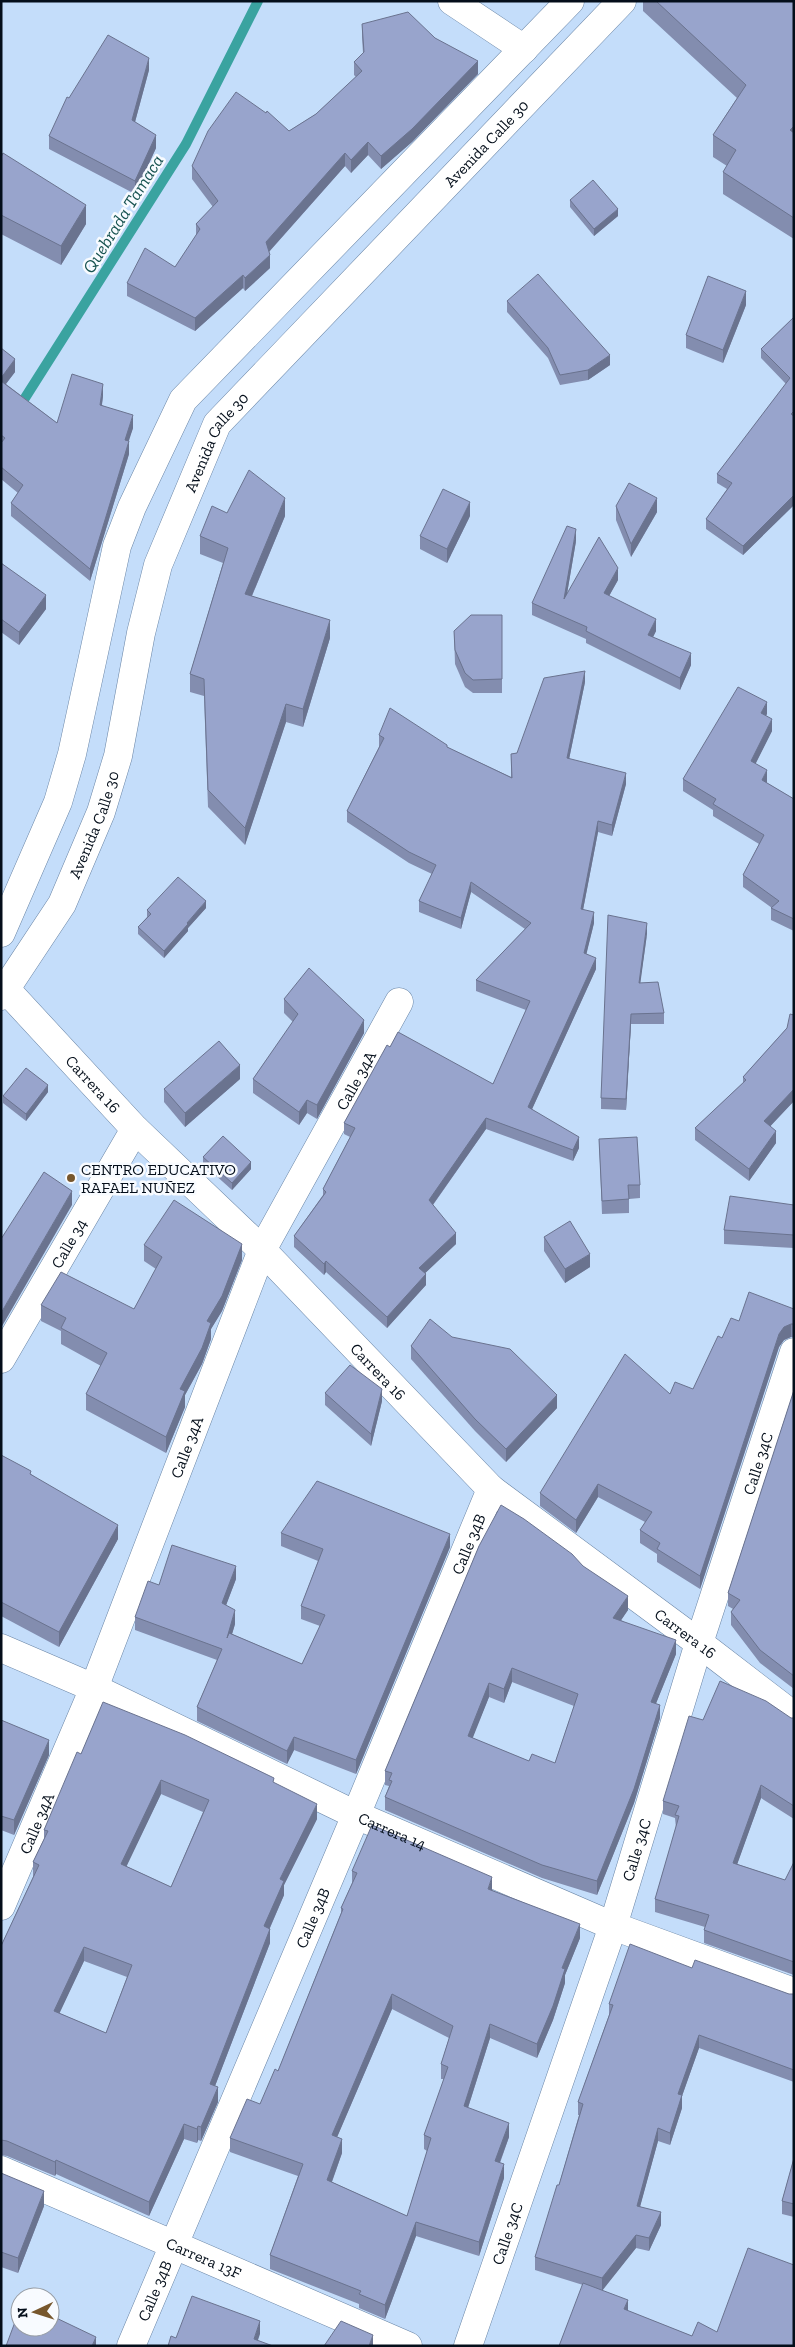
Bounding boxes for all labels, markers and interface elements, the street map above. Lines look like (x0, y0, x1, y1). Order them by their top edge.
street label: Avenida Calle 30 (440, 95, 532, 191)
water label: Quebrada Tamaca (78, 151, 168, 277)
street label: Avenida Calle 30 (180, 388, 252, 495)
street label: Avenida Calle 30 (64, 769, 122, 881)
street label: Calle 34A (332, 1047, 380, 1113)
street label: Carrera 16 (62, 1051, 125, 1117)
place label: CENTRO EDUCATIVO RAFAEL NUÑEZ (81, 1160, 236, 1197)
marker: CENTRO EDUCATIVO RAFAEL NUÑEZ (65, 1172, 77, 1184)
street label: Calle 34 (47, 1215, 91, 1271)
street label: Carrera 16 (347, 1339, 410, 1404)
street label: Calle 34A (166, 1413, 207, 1481)
street label: Calle 34C (739, 1430, 777, 1497)
street label: Calle 34B (447, 1511, 489, 1577)
street label: Carrera 16 (651, 1604, 720, 1662)
street label: Calle 34A (15, 1789, 58, 1857)
street label: Carrera 14 (356, 1808, 430, 1854)
street label: Calle 34C (618, 1816, 655, 1883)
street label: Calle 34B (291, 1884, 334, 1951)
street label: Calle 34C (487, 2200, 526, 2267)
street label: Carrera 13F (163, 2233, 244, 2282)
street label: Calle 34B (133, 2257, 176, 2324)
north arrow (10, 2287, 60, 2337)
text: N (14, 2307, 31, 2319)

